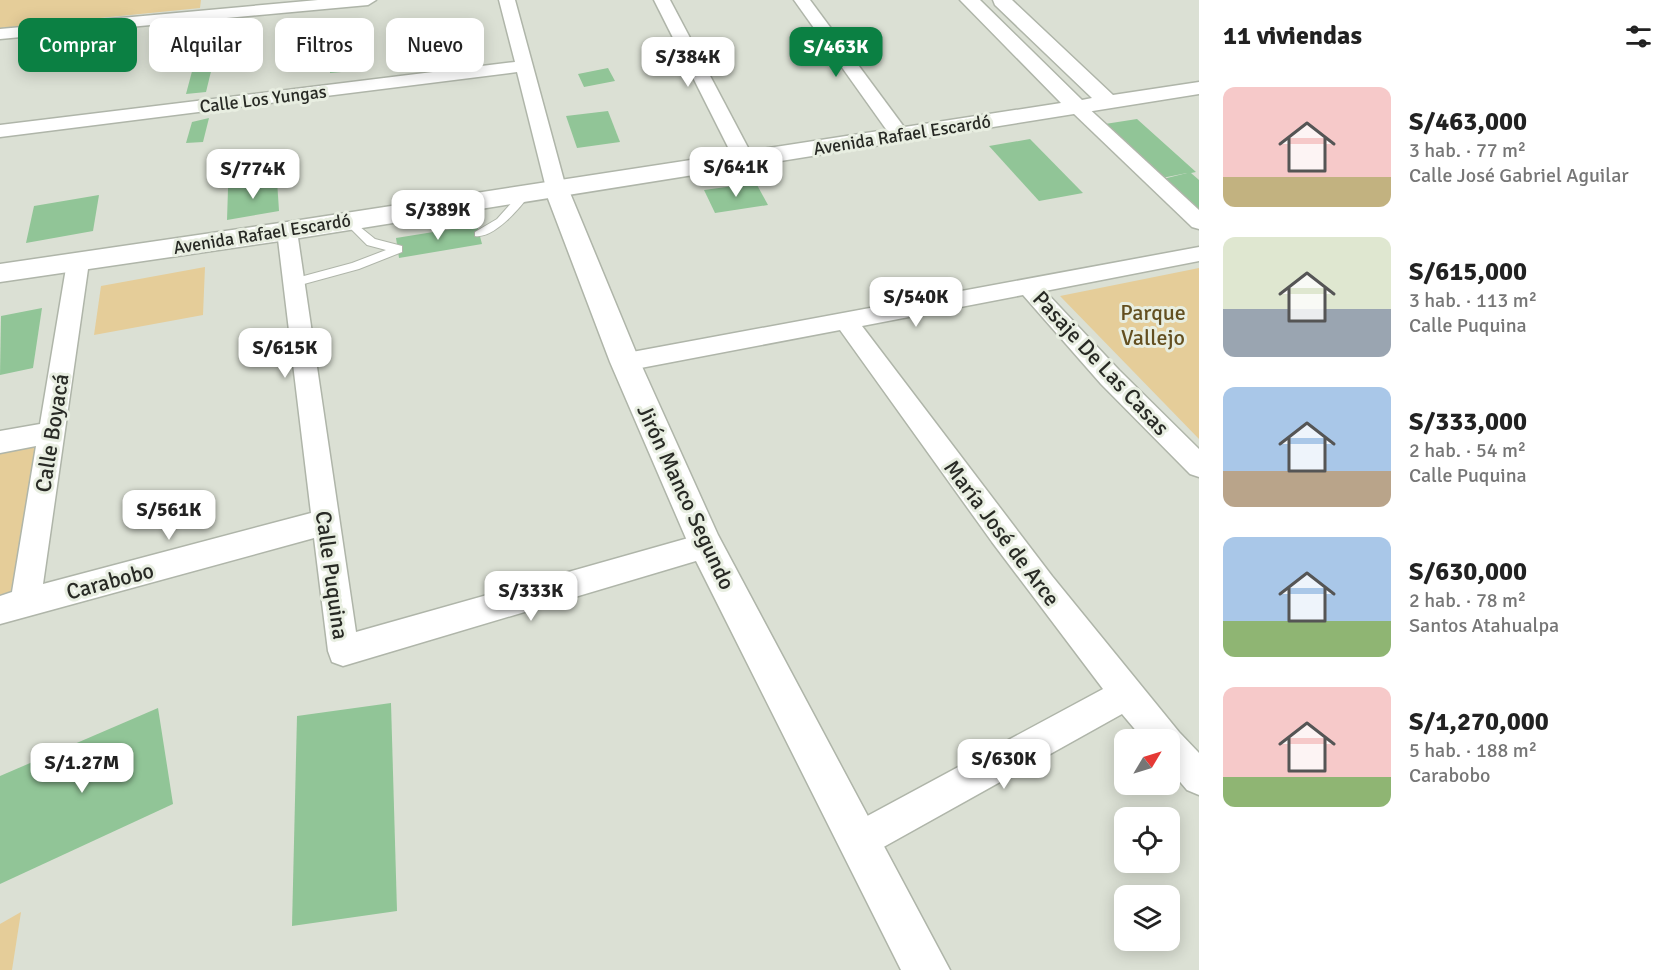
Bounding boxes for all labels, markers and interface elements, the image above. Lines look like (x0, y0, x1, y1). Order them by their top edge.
chip: Comprar (18, 18, 137, 72)
chip: Alquilar (149, 18, 263, 72)
chip: Filtros (275, 18, 374, 72)
chip: Nuevo (386, 18, 484, 72)
text: 11 viviendas (1223, 20, 1362, 52)
icon: filters (1622, 20, 1655, 53)
pin: S/463K (787, 27, 885, 78)
text: S/463K (804, 34, 868, 59)
pin: S/384K (639, 37, 737, 88)
text: S/384K (656, 44, 720, 69)
street label: Calle Los Yungas (198, 80, 328, 118)
text: S/463,000 (1409, 106, 1527, 138)
street label: Avenida Rafael Escardó (812, 110, 992, 160)
icon: home (1271, 111, 1343, 183)
text: 3 hab. · 77 m² (1409, 138, 1526, 163)
pin: S/641K (687, 147, 785, 198)
pin: S/774K (204, 149, 302, 200)
text: S/641K (704, 154, 768, 179)
text: S/774K (221, 156, 285, 181)
text: Calle José Gabriel Aguilar (1409, 163, 1629, 188)
pin: S/389K (389, 190, 487, 241)
text: S/389K (406, 197, 470, 222)
street label: Avenida Rafael Escardó (172, 209, 352, 259)
text: S/615,000 (1409, 256, 1527, 288)
icon: home (1271, 261, 1343, 333)
pin: S/540K (867, 277, 965, 328)
text: S/540K (884, 284, 948, 309)
street label: Pasaje De Las Casas (1027, 285, 1175, 441)
text: 3 hab. · 113 m² (1409, 288, 1537, 313)
park label: Parque Vallejo (1120, 299, 1186, 351)
text: Calle Puquina (1409, 313, 1527, 338)
pin: S/615K (236, 328, 334, 379)
text: S/615K (253, 335, 317, 360)
street label: Calle Boyacá (29, 372, 75, 494)
street label: Jirón Manco Segundo (631, 400, 741, 594)
text: S/333,000 (1409, 406, 1527, 438)
icon: home (1271, 411, 1343, 483)
text: 2 hab. · 54 m² (1409, 438, 1526, 463)
street label: María José de Arce (938, 455, 1066, 611)
text: Calle Puquina (1409, 463, 1527, 488)
pin: S/561K (120, 490, 218, 541)
text: S/561K (137, 497, 201, 522)
street label: Calle Puquina (310, 509, 354, 641)
street label: Carabobo (63, 556, 157, 606)
text: S/630,000 (1409, 556, 1527, 588)
icon: home (1271, 561, 1343, 633)
pin: S/333K (482, 571, 580, 622)
text: S/333K (499, 578, 563, 603)
text: 2 hab. · 78 m² (1409, 588, 1526, 613)
text: Santos Atahualpa (1409, 613, 1559, 638)
text: S/1,270,000 (1409, 706, 1549, 738)
icon: home (1271, 711, 1343, 783)
north arrow (1114, 729, 1180, 795)
map controls (1114, 729, 1180, 951)
text: 5 hab. · 188 m² (1409, 738, 1537, 763)
pin: S/630K (955, 739, 1053, 790)
pin: S/1.27M (27, 743, 137, 794)
text: S/630K (972, 746, 1036, 771)
text: S/1.27M (45, 750, 119, 775)
text: Carabobo (1409, 763, 1490, 788)
button: locate (1114, 807, 1180, 873)
button: layers (1114, 885, 1180, 951)

